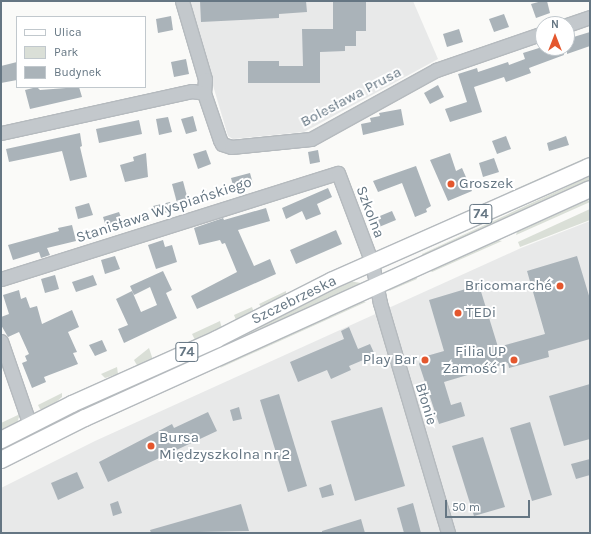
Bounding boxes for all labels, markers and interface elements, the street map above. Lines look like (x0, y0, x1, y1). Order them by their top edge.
legend (16, 16, 146, 88)
north arrow (535, 16, 575, 56)
text: N (551, 18, 559, 31)
text: Ulica (54, 25, 82, 39)
text: Park (54, 45, 78, 59)
street label: Bolesława Prusa (298, 63, 404, 131)
text: Budynek (54, 65, 102, 79)
street label: Stanisława Wyspiańskiego (74, 173, 254, 247)
place label: Groszek (459, 175, 513, 193)
marker: Groszek (446, 179, 456, 189)
street label: Szkolna (352, 183, 388, 241)
road number: 74 (469, 202, 493, 226)
street label: Szczebrzeska (249, 272, 339, 328)
place label: Bricomarché (465, 277, 552, 295)
marker: Bricomarché (555, 281, 565, 291)
place label: TEDi (466, 304, 496, 322)
marker: TEDi (453, 308, 463, 318)
road number: 74 (175, 340, 199, 364)
place label: Filia UP Zamość 1 (442, 342, 506, 377)
place label: Play Bar (363, 351, 417, 369)
marker: Play Bar (420, 355, 430, 365)
marker: Filia UP Zamość 1 (509, 355, 519, 365)
street label: Błonie (411, 381, 441, 427)
place label: Bursa Międzyszkolna nr 2 (159, 428, 290, 463)
marker: Bursa Międzyszkolna nr 2 (146, 441, 156, 451)
scale bar (447, 492, 532, 518)
text: 50 m (452, 500, 480, 514)

